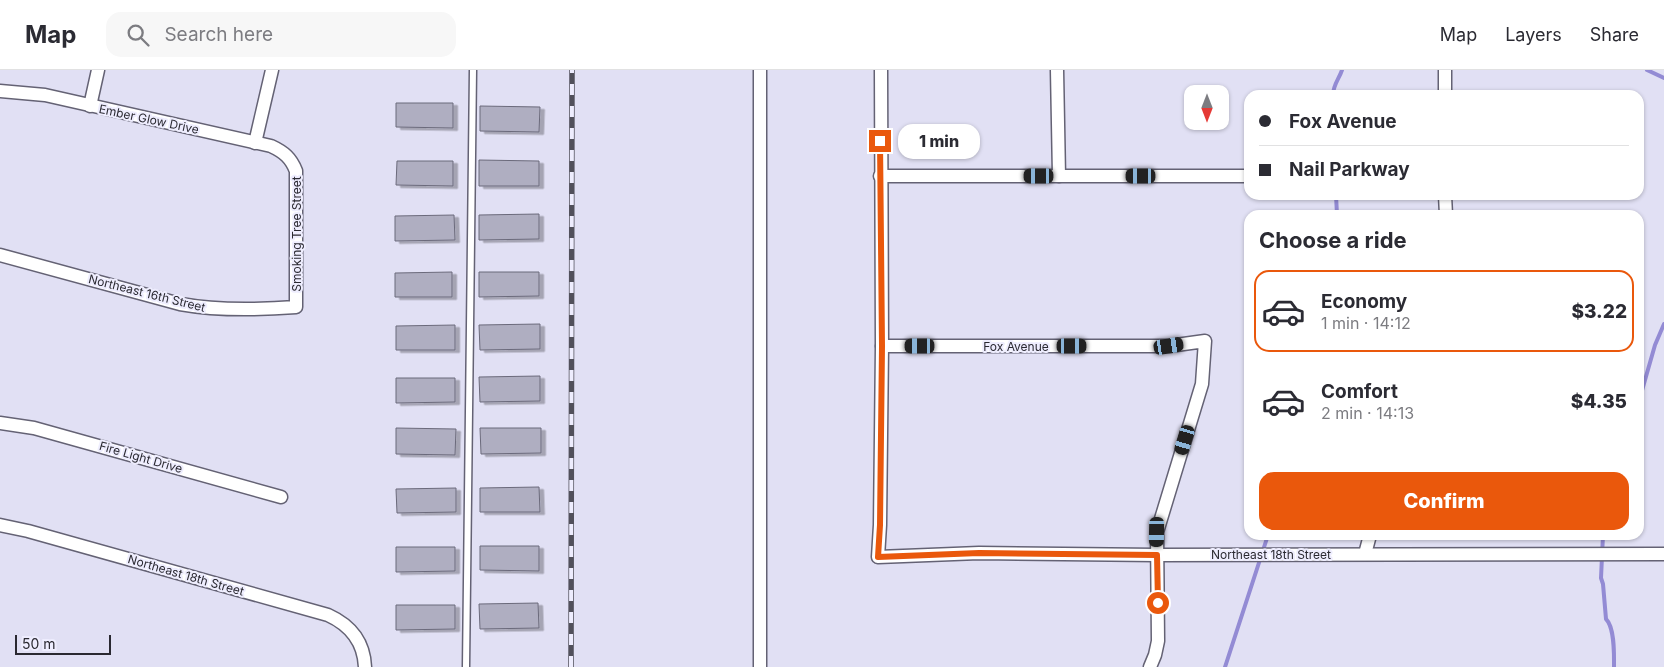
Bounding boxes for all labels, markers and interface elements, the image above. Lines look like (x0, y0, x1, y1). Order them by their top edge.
search box (106, 12, 456, 57)
text: Map (25, 20, 76, 49)
icon: search (124, 21, 152, 49)
text: Search here (164, 23, 273, 46)
text: Map (1440, 24, 1477, 45)
text: Layers (1505, 24, 1562, 45)
text: Share (1590, 24, 1639, 45)
north arrow (1184, 85, 1229, 130)
map controls (1184, 85, 1229, 130)
street label: Ember Glow Drive (98, 101, 200, 137)
text: Fox Avenue (1289, 110, 1397, 133)
callout: 1 min (898, 124, 980, 158)
route end (869, 130, 891, 152)
text: 1 min (919, 131, 959, 151)
text: Nail Parkway (1289, 158, 1410, 181)
car (1024, 169, 1054, 184)
car (1126, 169, 1156, 184)
street label: Smoking Tree Street (289, 176, 304, 292)
text: Choose a ride (1259, 227, 1407, 253)
street label: Northeast 16th Street (87, 271, 207, 315)
icon: car (1261, 289, 1306, 334)
text: Economy (1321, 290, 1407, 313)
text: $3.22 (1571, 300, 1627, 323)
text: 1 min · 14:12 (1321, 313, 1411, 333)
car (1153, 336, 1184, 356)
car (905, 339, 935, 354)
street label: Fox Avenue (983, 339, 1049, 354)
car (1057, 339, 1087, 354)
icon: car (1261, 379, 1306, 424)
text: Comfort (1321, 380, 1398, 403)
text: $4.35 (1571, 390, 1627, 413)
text: 2 min · 14:13 (1321, 403, 1414, 423)
car (1173, 423, 1196, 457)
street label: Fire Light Drive (98, 438, 184, 476)
button: Confirm (1259, 472, 1629, 530)
car (1149, 517, 1164, 547)
street label: Northeast 18th Street (1211, 547, 1331, 562)
street label: Northeast 18th Street (126, 551, 246, 599)
route start (1147, 592, 1169, 614)
scale bar (15, 632, 111, 655)
text: 50 m (22, 635, 56, 652)

